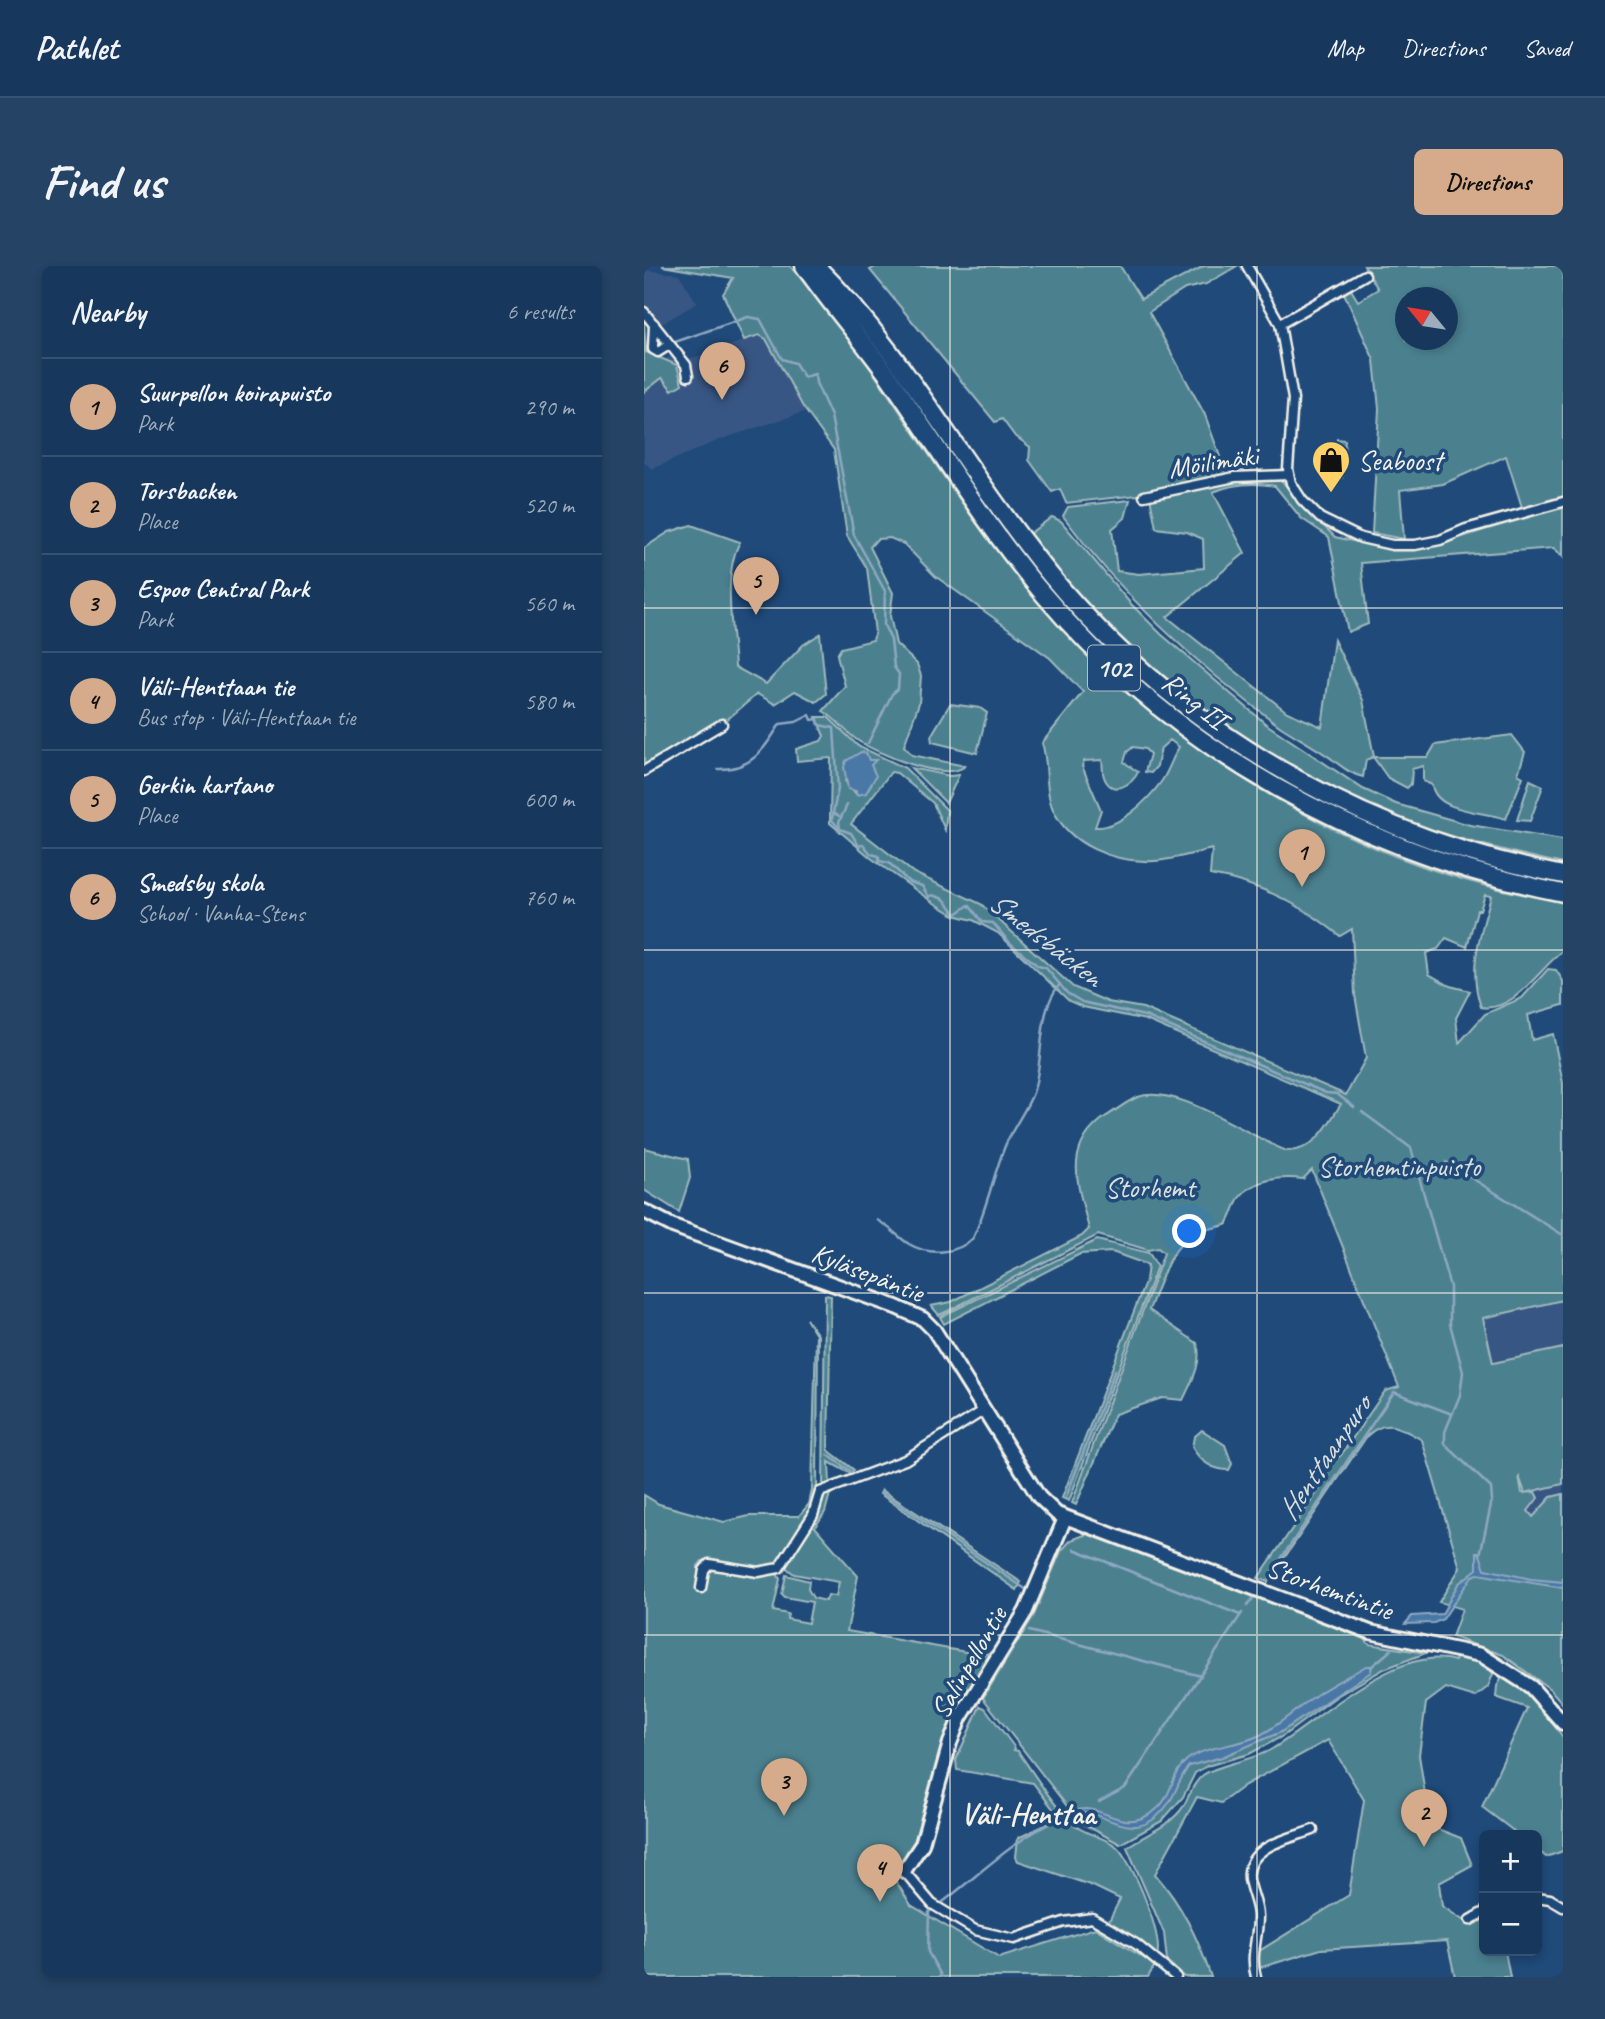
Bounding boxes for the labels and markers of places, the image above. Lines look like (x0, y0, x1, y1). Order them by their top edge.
pin: 6 (699, 342, 745, 400)
shop icon: Seaboost (1310, 439, 1352, 494)
place label: Seaboost (1358, 443, 1446, 478)
pin: 5 (733, 557, 779, 615)
pin: 1 (1279, 829, 1325, 887)
pin: 3 (761, 1758, 807, 1816)
pin: 2 (1401, 1789, 1447, 1847)
pin: 4 (857, 1844, 903, 1902)

